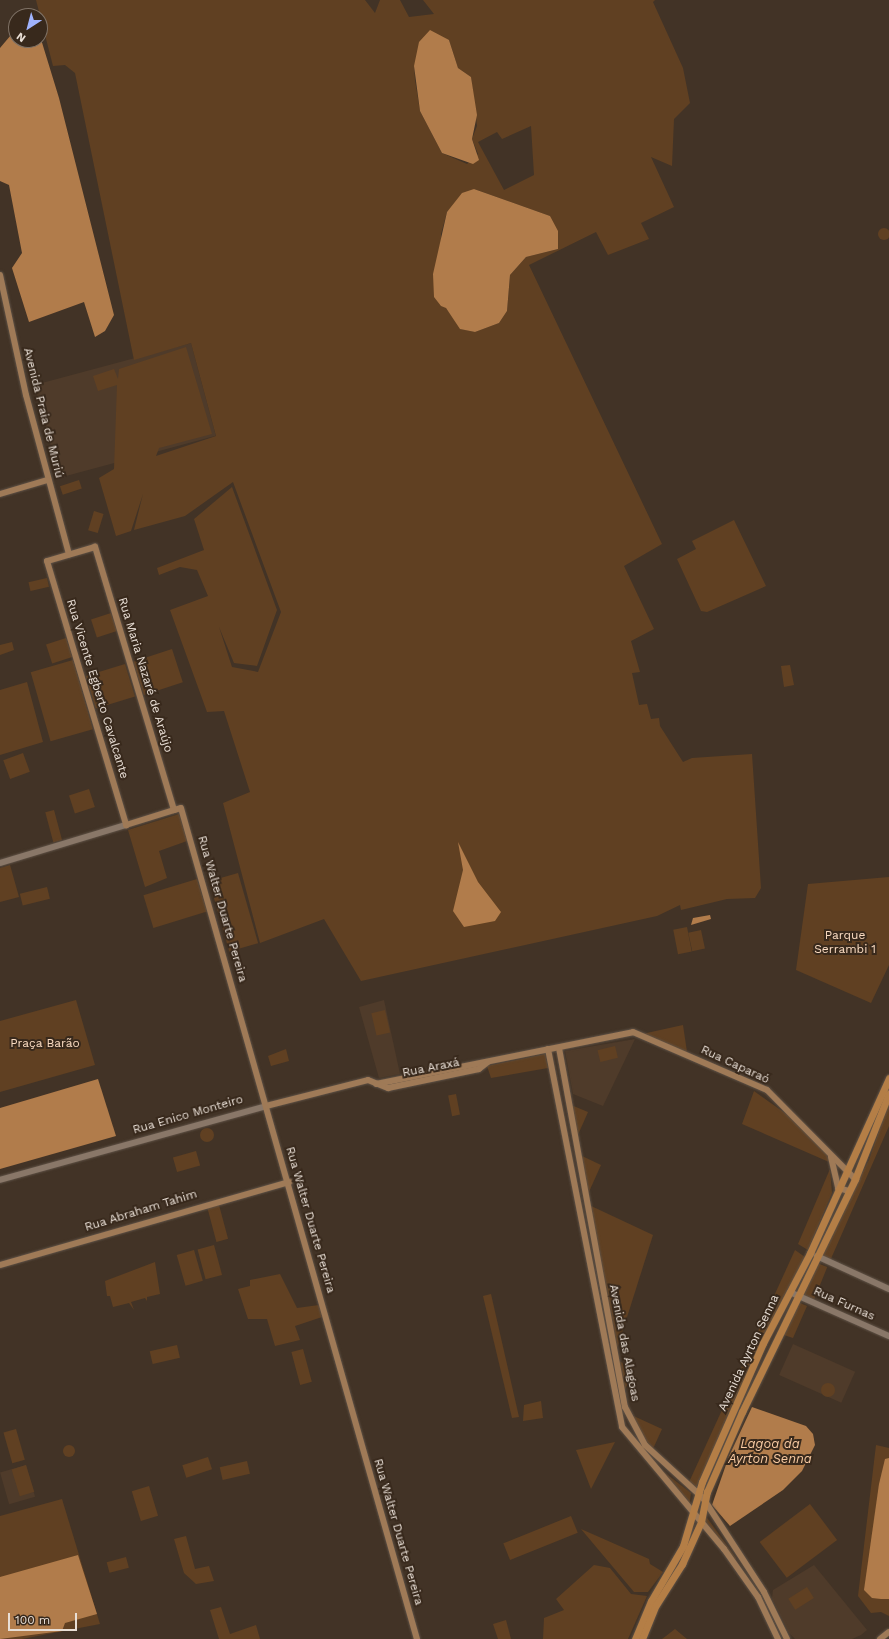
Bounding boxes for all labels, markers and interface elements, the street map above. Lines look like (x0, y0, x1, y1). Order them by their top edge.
north arrow (8, 8, 48, 48)
text: N (14, 30, 28, 45)
street label: Avenida Praia de Muriú (20, 346, 66, 480)
street label: Rua Maria Nazaré de Araújo (114, 595, 176, 755)
street label: Rua Vicente Egberto Cavalcante (63, 597, 131, 781)
street label: Rua Walter Duarte Pereira (194, 834, 250, 984)
park label: Parque Serrambi 1 (814, 929, 876, 957)
park label: Praça Barão (10, 1037, 80, 1051)
street label: Rua Caparaó (698, 1043, 772, 1087)
street label: Rua Araxá (401, 1055, 461, 1081)
street label: Rua Enico Monteiro (131, 1092, 245, 1138)
street label: Rua Walter Duarte Pereira (282, 1145, 338, 1295)
street label: Rua Abraham Tahim (83, 1187, 199, 1235)
street label: Avenida das Alagoas (606, 1283, 642, 1403)
street label: Rua Furnas (811, 1284, 877, 1324)
street label: Avenida Ayrton Senna (715, 1292, 783, 1414)
water label: Lagoa da Ayrton Senna (728, 1437, 812, 1468)
street label: Rua Walter Duarte Pereira (370, 1457, 426, 1607)
scale bar (10, 1605, 79, 1631)
text: 100 m (15, 1613, 50, 1627)

